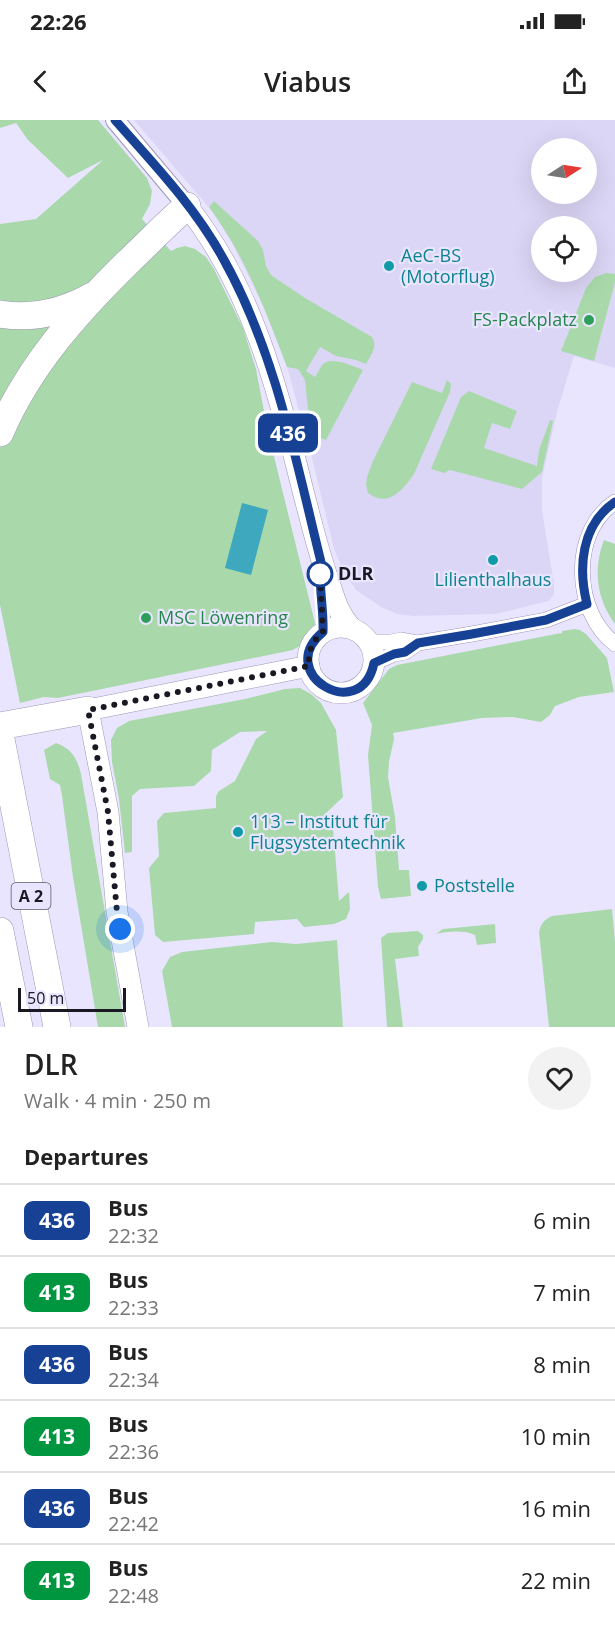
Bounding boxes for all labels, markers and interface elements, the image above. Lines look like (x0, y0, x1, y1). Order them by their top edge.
text: 22:26 (30, 6, 87, 36)
text: Viabus (264, 63, 351, 100)
icon: back (24, 65, 57, 98)
icon: share (558, 65, 591, 98)
north arrow (531, 138, 597, 204)
map controls (531, 138, 597, 282)
button: locate (531, 216, 597, 282)
place label: AeC-BS (Motorflug) (401, 243, 495, 288)
marker: AeC-BS (Motorflug) (382, 259, 396, 273)
place label: FS-Packplatz (473, 307, 577, 331)
marker: FS-Packplatz (582, 313, 596, 327)
line badge: 436 (254, 414, 322, 452)
text: 436 (270, 419, 306, 447)
marker: Lilienthalhaus (486, 553, 500, 567)
marker: DLR (307, 561, 333, 587)
place label: DLR (338, 561, 373, 585)
place label: Lilienthalhaus (435, 567, 551, 591)
place label: MSC Löwenring (158, 605, 288, 629)
marker: MSC Löwenring (139, 611, 153, 625)
place label: 113 – Institut für Flugsystemtechnik (250, 809, 406, 854)
marker: 113 – Institut für Flugsystemtechnik (231, 825, 245, 839)
place label: Poststelle (434, 873, 515, 897)
marker: Poststelle (415, 879, 429, 893)
road number: A 2 (12, 883, 51, 909)
your location (105, 914, 135, 944)
scale bar (18, 985, 126, 1013)
text: 50 m (27, 987, 64, 1009)
text: DLR (24, 1045, 78, 1083)
button: heart (528, 1047, 591, 1110)
text: Walk · 4 min · 250 m (24, 1087, 211, 1114)
text: Departures (24, 1141, 148, 1171)
text: Bus (108, 1192, 148, 1222)
text: 6 min (533, 1205, 591, 1235)
text: 436 (39, 1206, 75, 1234)
text: 22:32 (108, 1222, 159, 1249)
text: Bus (108, 1264, 148, 1294)
text: 7 min (533, 1277, 591, 1307)
text: 413 (39, 1278, 75, 1306)
text: 22:33 (108, 1294, 159, 1321)
text: Bus (108, 1336, 148, 1366)
text: 8 min (533, 1349, 591, 1379)
text: 436 (39, 1350, 75, 1378)
text: 22:34 (108, 1366, 159, 1393)
text: Bus (108, 1408, 148, 1438)
text: 10 min (521, 1421, 591, 1451)
text: 413 (39, 1422, 75, 1450)
text: 22:36 (108, 1438, 159, 1465)
text: Bus (108, 1480, 148, 1510)
text: 16 min (521, 1493, 591, 1523)
text: 436 (39, 1494, 75, 1522)
text: 22:42 (108, 1510, 159, 1537)
text: Bus (108, 1552, 148, 1582)
text: 22 min (521, 1565, 591, 1595)
text: 413 (39, 1566, 75, 1594)
text: 22:48 (108, 1582, 159, 1609)

